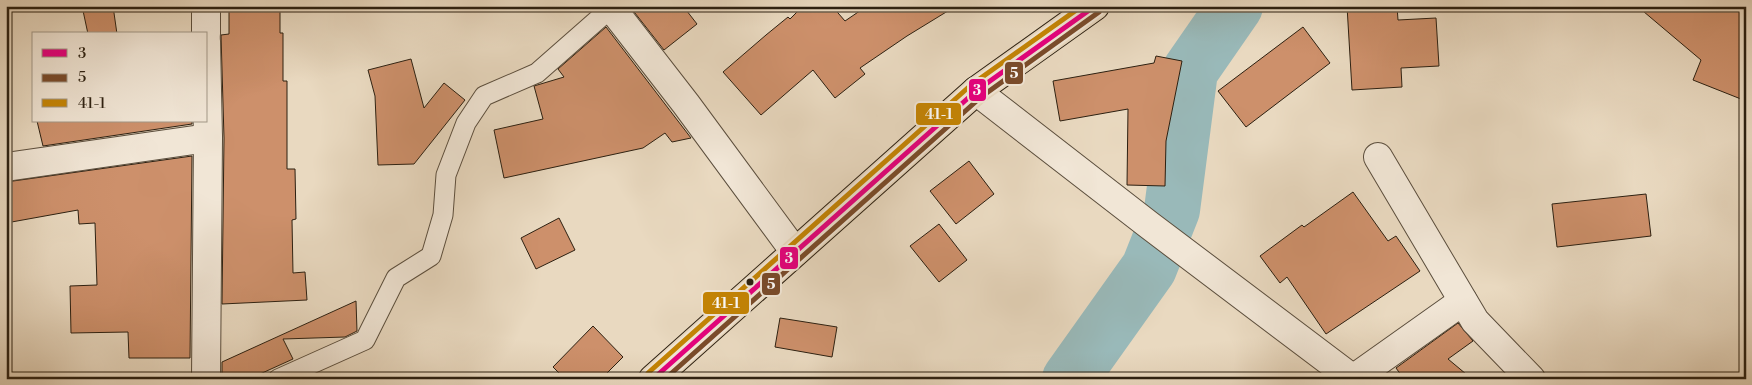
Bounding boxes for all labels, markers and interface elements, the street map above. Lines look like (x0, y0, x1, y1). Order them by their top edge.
legend (32, 32, 208, 122)
text: 3 (78, 44, 86, 63)
line badge: 5 (1004, 61, 1024, 85)
text: 5 (1010, 65, 1019, 83)
text: 5 (78, 68, 86, 87)
line badge: 3 (968, 78, 987, 102)
text: 3 (973, 82, 981, 100)
text: 41-1 (78, 94, 106, 113)
line badge: 41-1 (915, 102, 962, 126)
text: 41-1 (925, 106, 953, 124)
line badge: 3 (779, 246, 799, 270)
text: 3 (785, 250, 793, 268)
line badge: 5 (761, 272, 781, 296)
text: 5 (767, 276, 776, 294)
unlabelled marker (745, 277, 755, 287)
line badge: 41-1 (702, 291, 750, 315)
text: 41-1 (712, 295, 740, 313)

